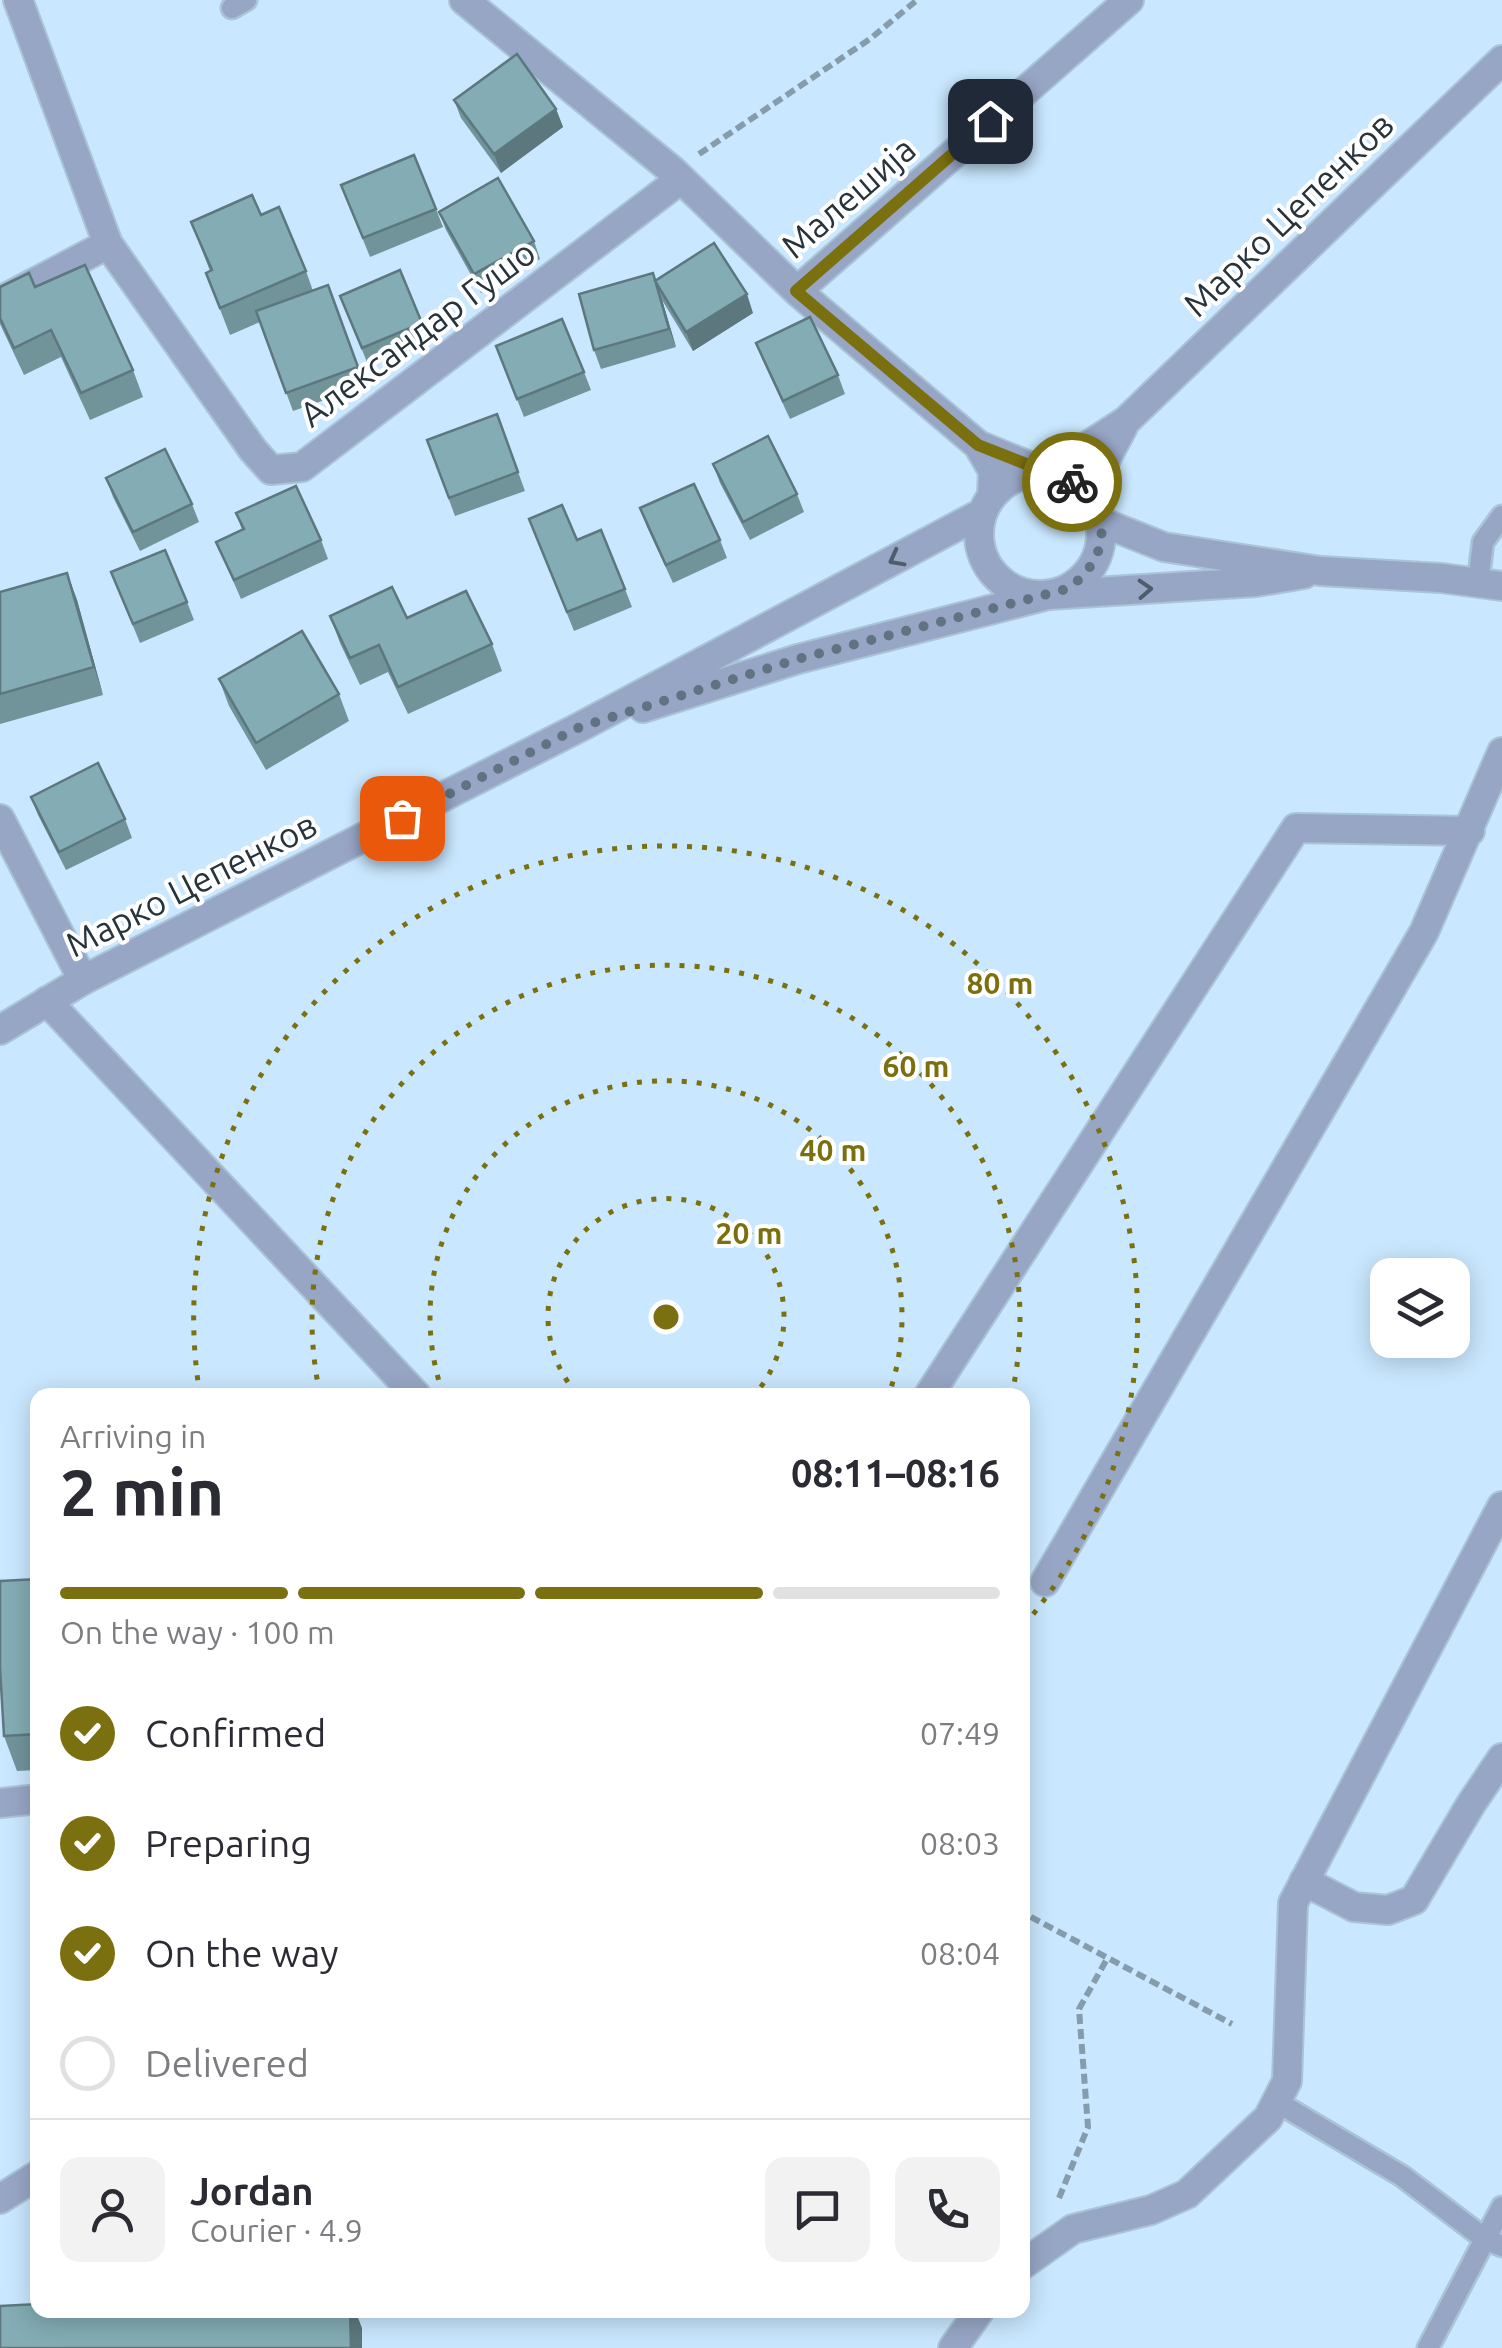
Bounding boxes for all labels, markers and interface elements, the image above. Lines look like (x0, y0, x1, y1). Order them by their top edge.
pin (948, 79, 1033, 164)
icon: home (963, 94, 1018, 149)
street label: Марко Цепенков (1175, 104, 1401, 324)
street label: Малешија (773, 128, 923, 266)
street label: Александар Гушо (292, 232, 542, 434)
courier (1022, 432, 1122, 532)
icon: bike (1045, 455, 1100, 510)
one-way arrow (888, 547, 907, 566)
one-way arrow (1137, 579, 1153, 600)
pin (360, 776, 445, 861)
icon: bag (375, 791, 430, 846)
street label: Марко Цепенков (59, 804, 323, 964)
text: 80 m (967, 966, 1033, 1000)
text: 60 m (883, 1049, 949, 1083)
text: 40 m (800, 1133, 866, 1167)
text: 20 m (716, 1216, 782, 1250)
map controls (1370, 1258, 1470, 1358)
button: layers (1370, 1258, 1470, 1358)
centre of rings (648, 1299, 684, 1335)
text: Arriving in (60, 1418, 206, 1454)
text: 08:11–08:16 (791, 1452, 1000, 1494)
text: 2 min (60, 1455, 224, 1528)
text: On the way · 100 m (60, 1614, 335, 1650)
icon: check (60, 1706, 115, 1761)
text: Confirmed (145, 1712, 326, 1754)
text: 07:49 (920, 1715, 1000, 1751)
icon: check (60, 1816, 115, 1871)
text: Preparing (145, 1822, 312, 1864)
text: 08:03 (920, 1825, 1000, 1861)
icon: check (60, 1926, 115, 1981)
text: On the way (145, 1932, 338, 1974)
text: 08:04 (920, 1935, 1000, 1971)
text: Delivered (145, 2042, 309, 2084)
button: person (60, 2157, 165, 2262)
button: chat (765, 2157, 870, 2262)
button: phone (895, 2157, 1000, 2262)
text: Jordan (190, 2170, 314, 2212)
text: Courier · 4.9 (190, 2212, 363, 2248)

